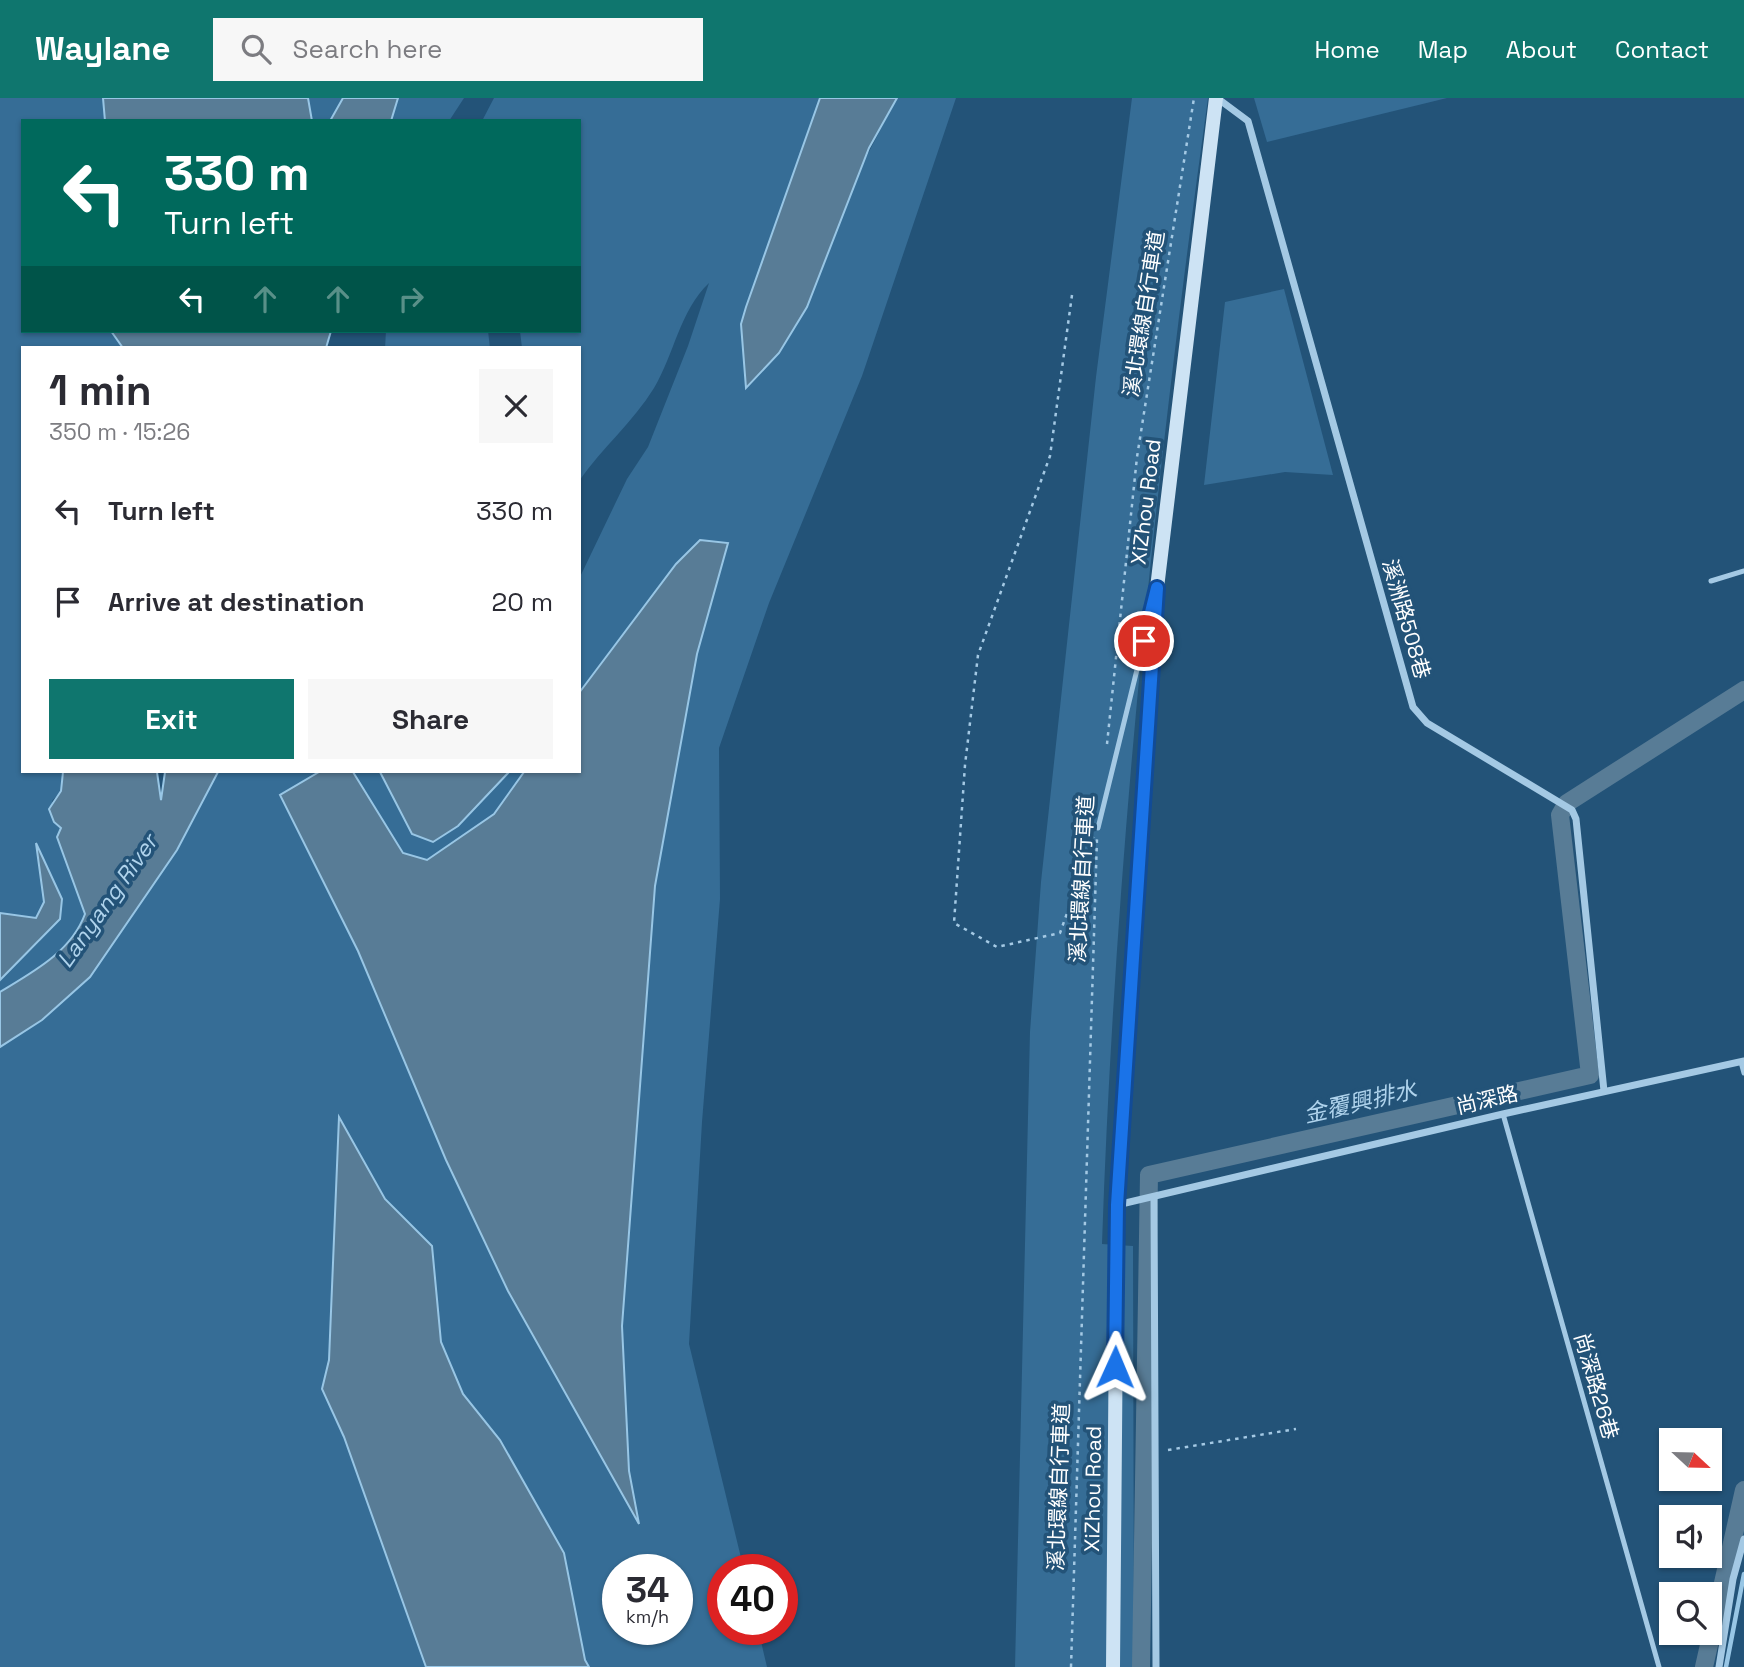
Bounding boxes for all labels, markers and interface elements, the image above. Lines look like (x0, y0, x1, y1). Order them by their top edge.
search box (213, 18, 703, 81)
text: Waylane (35, 28, 171, 70)
icon: search (237, 30, 275, 68)
text: Search here (293, 32, 442, 66)
text: Home (1314, 34, 1380, 65)
text: Map (1418, 34, 1468, 65)
text: About (1506, 34, 1577, 65)
text: Contact (1615, 34, 1709, 65)
text: 330 m (164, 142, 310, 204)
icon: left (49, 147, 140, 238)
text: Turn left (164, 203, 294, 243)
street label: 溪北環線自行車道 (1117, 229, 1170, 399)
icon: left (173, 280, 211, 318)
icon: ahead (246, 280, 284, 318)
icon: ahead (319, 280, 357, 318)
icon: right (392, 280, 430, 318)
text: 1 min (49, 364, 152, 417)
button: close (479, 369, 553, 443)
text: 350 m · 15:26 (49, 417, 190, 447)
street label: XiZhou Road (1124, 438, 1167, 566)
icon: left (49, 492, 87, 530)
text: Turn left (108, 494, 215, 528)
text: 330 m (476, 494, 553, 528)
street label: 溪洲路508巷 (1377, 556, 1436, 682)
icon: arrive (49, 583, 87, 621)
text: Arrive at destination (108, 585, 365, 619)
text: 20 m (492, 585, 553, 619)
pin (1114, 611, 1174, 671)
icon: arrive (1125, 622, 1163, 660)
button: Exit (49, 679, 294, 759)
button: Share (308, 679, 553, 759)
street label: 溪北環線自行車道 (1064, 794, 1099, 964)
water label: Lanyang River (50, 827, 165, 974)
water label: 金覆興排水 (1301, 1074, 1420, 1130)
street label: 尚深路 (1453, 1079, 1521, 1120)
position arrow (1078, 1330, 1152, 1404)
street label: 尚深路26巷 (1568, 1330, 1625, 1442)
street label: 溪北環線自行車道 (1042, 1403, 1075, 1571)
street label: XiZhou Road (1078, 1426, 1107, 1552)
north arrow (1659, 1428, 1722, 1491)
map controls (1659, 1428, 1722, 1645)
button: sound (1659, 1505, 1722, 1568)
speed limit sign: 40 (707, 1554, 798, 1645)
text: 34 (626, 1568, 669, 1612)
button: search (1659, 1582, 1722, 1645)
text: km/h (626, 1605, 669, 1628)

